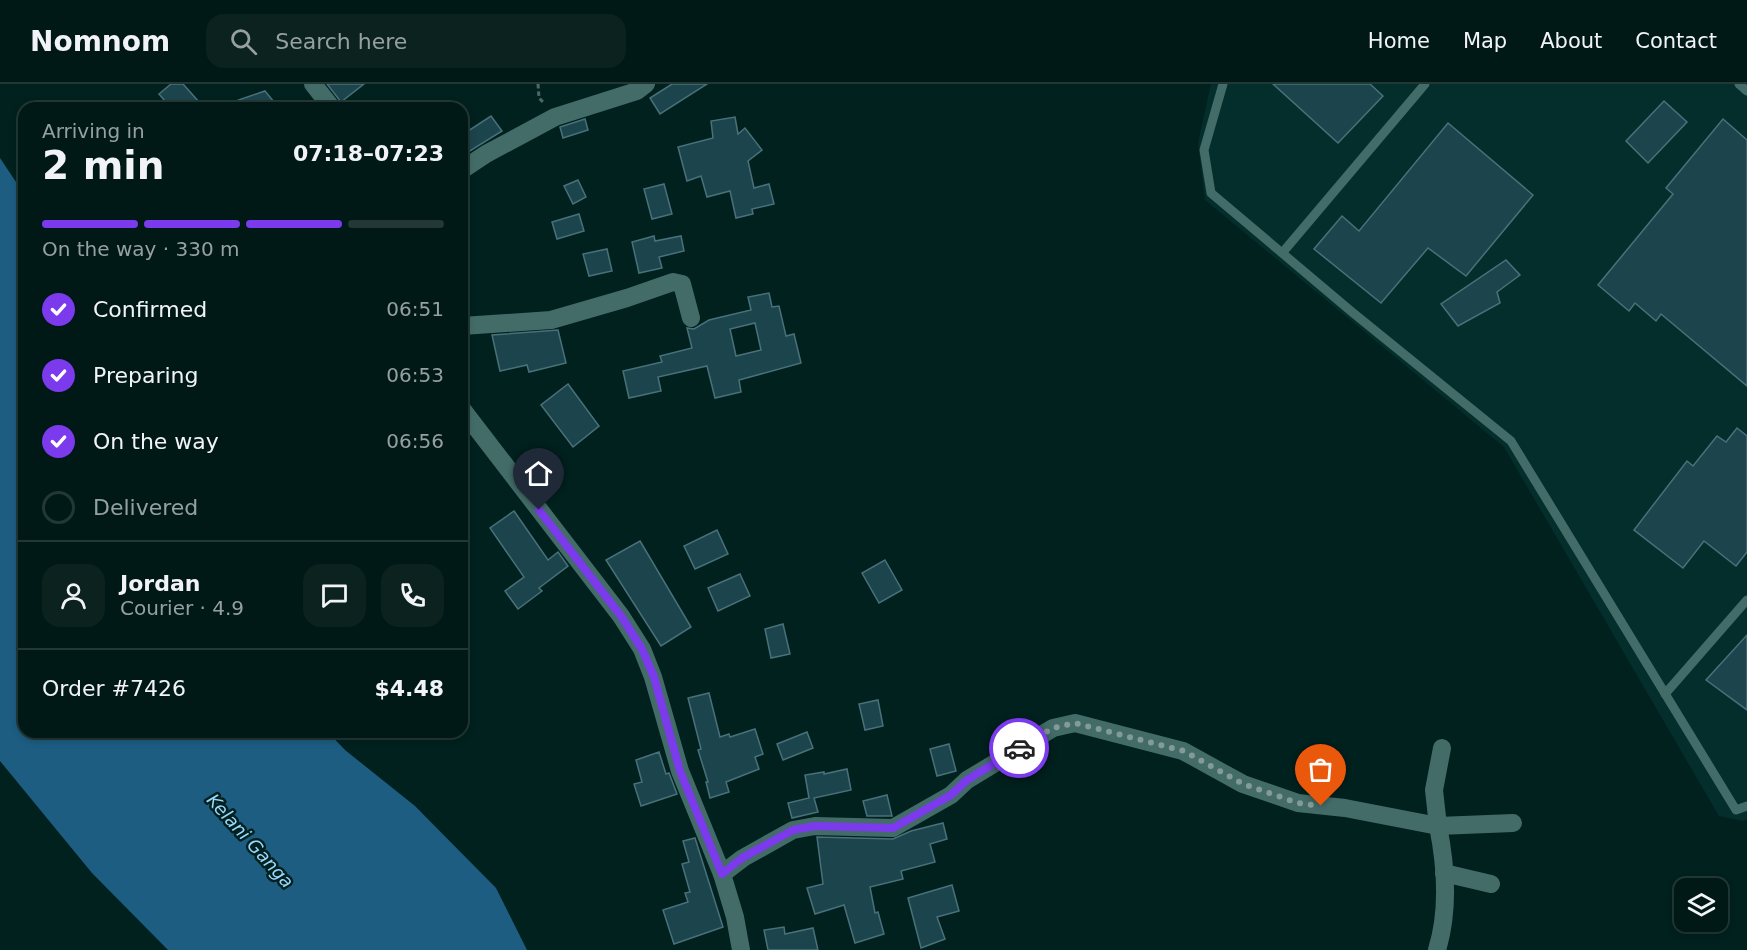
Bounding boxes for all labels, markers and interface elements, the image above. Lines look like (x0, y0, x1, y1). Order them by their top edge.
search box (206, 14, 626, 68)
text: Nomnom (30, 25, 170, 58)
icon: search (227, 25, 260, 58)
text: Search here (275, 29, 407, 54)
text: Home (1368, 29, 1430, 53)
text: Map (1463, 29, 1507, 53)
text: About (1540, 29, 1602, 53)
text: Contact (1635, 29, 1717, 53)
text: Arriving in (42, 119, 145, 143)
text: 07:18–07:23 (293, 141, 444, 166)
text: 2 min (42, 143, 164, 188)
text: On the way · 330 m (42, 237, 240, 261)
icon: check (42, 293, 75, 326)
text: Confirmed (93, 297, 207, 322)
text: 06:51 (386, 297, 444, 321)
icon: check (42, 359, 75, 392)
text: Preparing (93, 363, 199, 388)
text: 06:53 (386, 363, 444, 387)
icon: check (42, 425, 75, 458)
text: On the way (93, 429, 219, 454)
text: 06:56 (386, 429, 444, 453)
pin (513, 448, 564, 510)
icon: home (522, 457, 555, 490)
text: Delivered (93, 495, 198, 520)
button: person (42, 564, 105, 627)
button: chat (303, 564, 366, 627)
button: phone (381, 564, 444, 627)
text: Jordan (120, 571, 200, 596)
text: Courier · 4.9 (120, 596, 244, 620)
text: Order #7426 (42, 676, 186, 701)
text: $4.48 (374, 676, 444, 701)
courier (989, 718, 1049, 778)
icon: car (1003, 732, 1036, 765)
pin (1295, 744, 1346, 806)
icon: bag (1304, 753, 1337, 786)
water label: Kelani Ganga (203, 789, 298, 892)
map controls (1674, 878, 1728, 932)
button: layers (1674, 878, 1728, 932)

